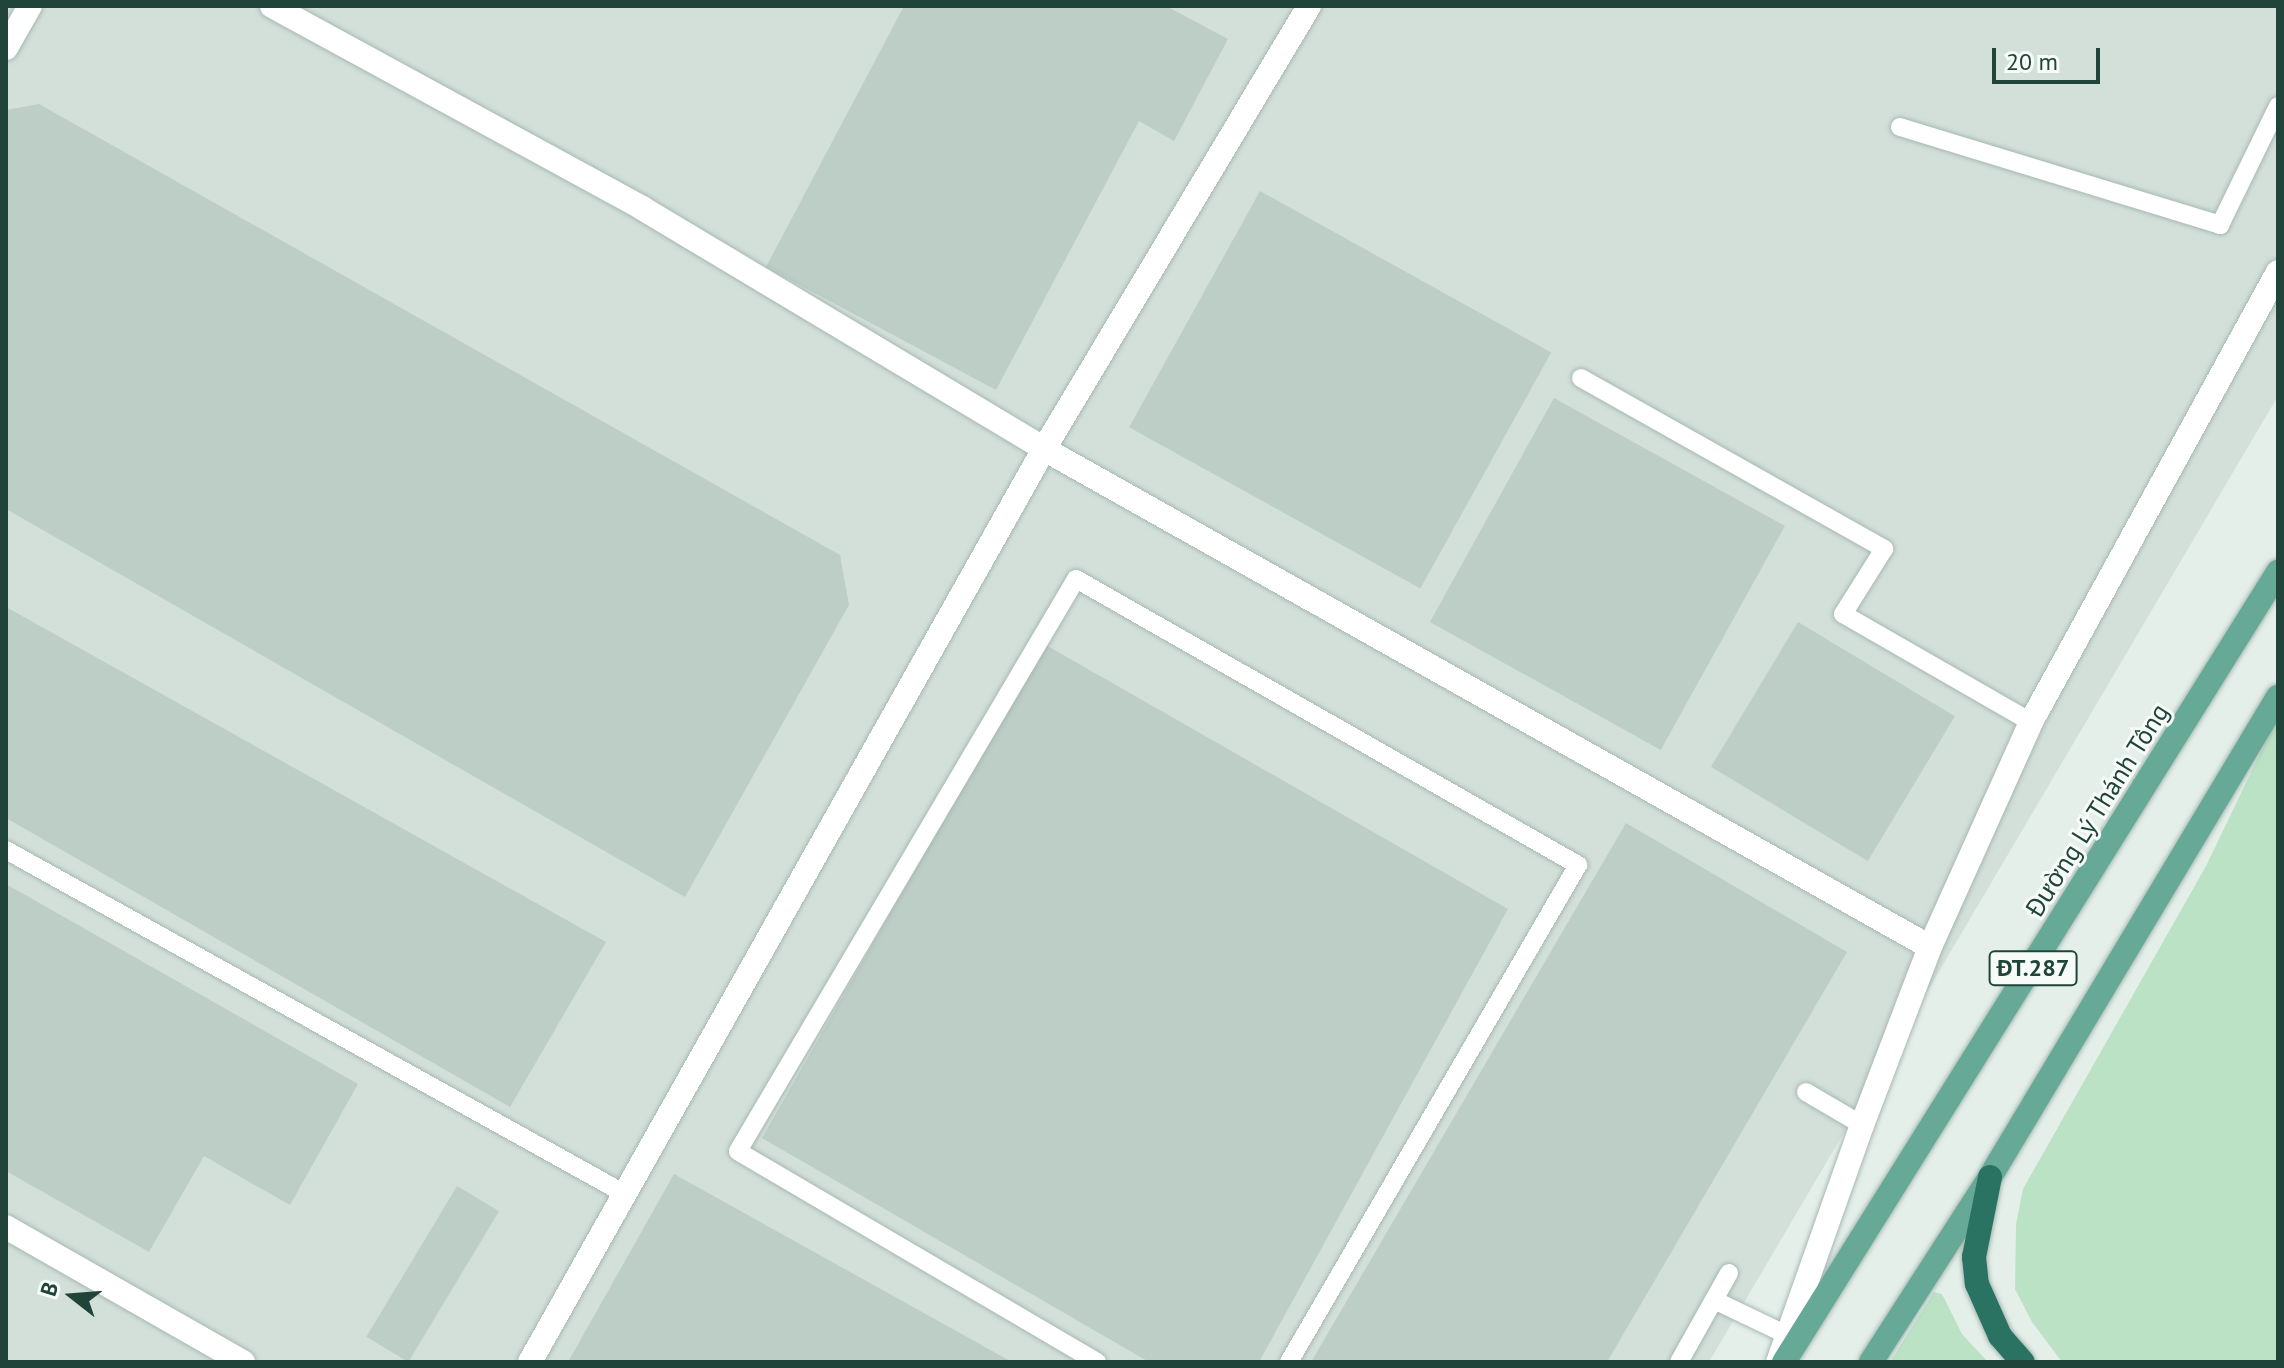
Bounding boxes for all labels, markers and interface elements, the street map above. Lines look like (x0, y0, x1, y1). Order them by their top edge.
scale bar (1996, 32, 2104, 82)
text: 20 m (2006, 46, 2058, 77)
street label: Đường Lý Thánh Tông (2018, 697, 2176, 923)
road number: ĐT.287 (1987, 948, 2079, 988)
north arrow (32, 1256, 112, 1336)
text: B (34, 1279, 64, 1299)

